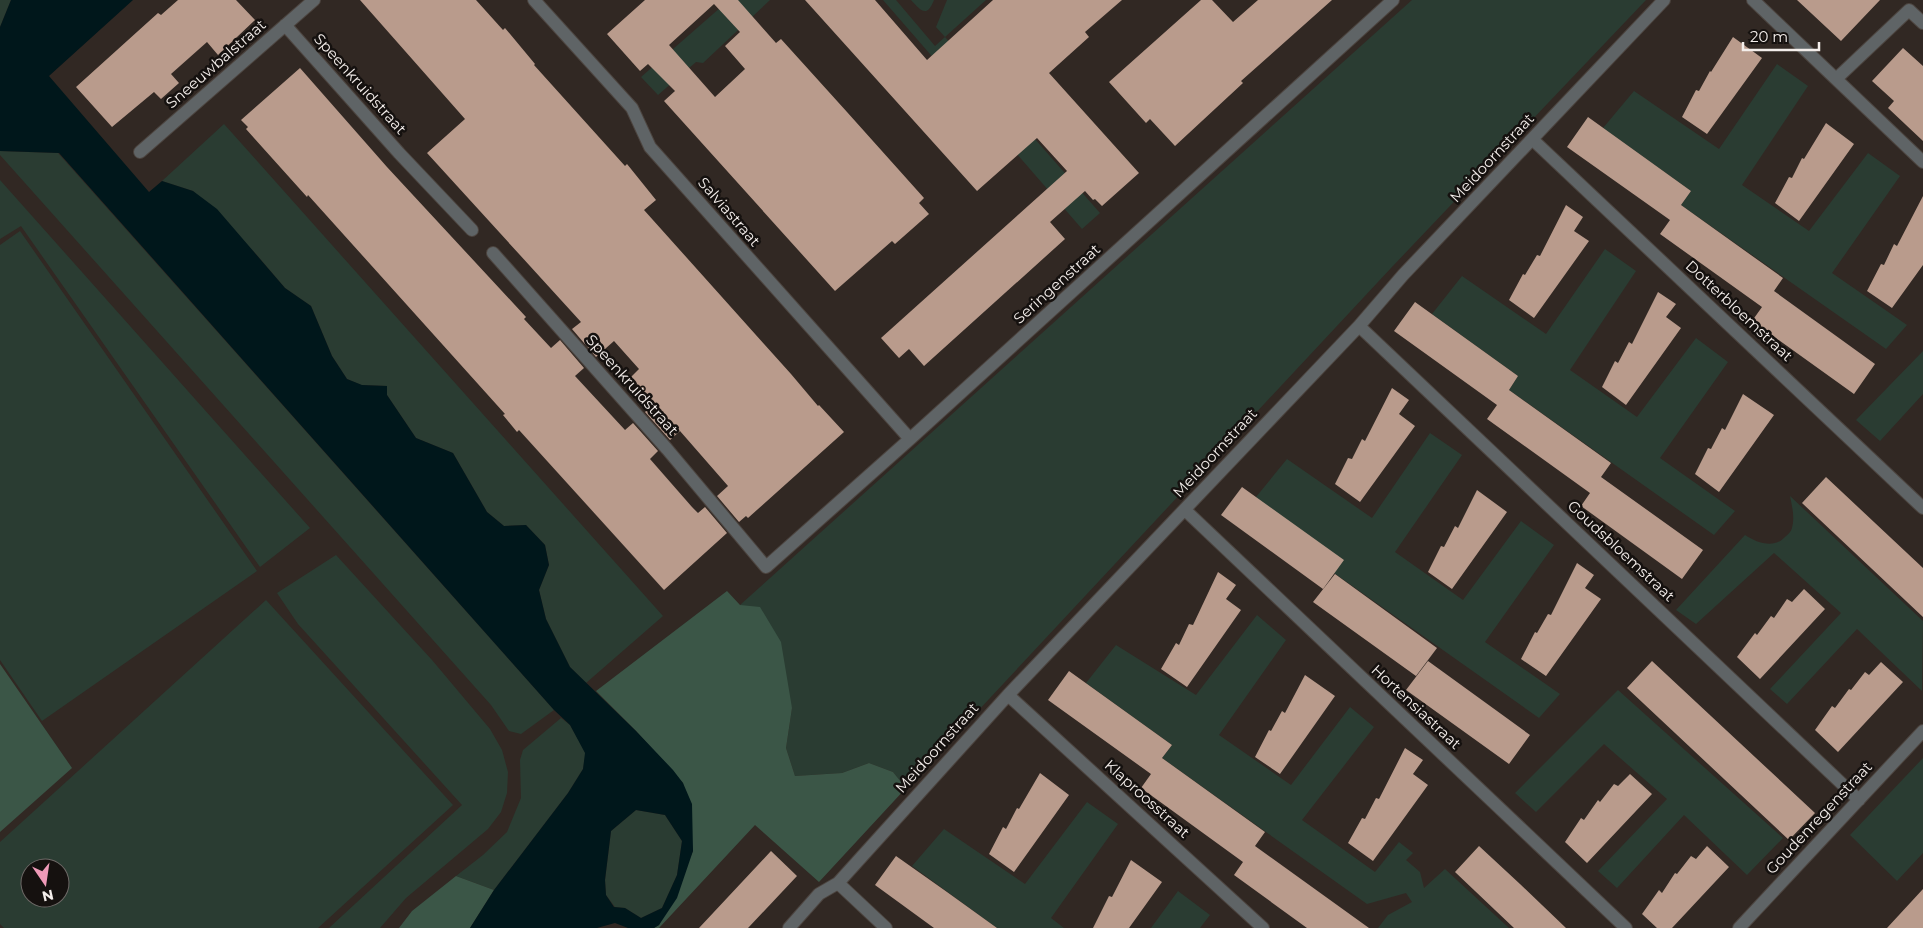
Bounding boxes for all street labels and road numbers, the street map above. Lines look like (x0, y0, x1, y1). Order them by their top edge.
street label: Sneeuwbalstraat (162, 15, 270, 112)
street label: Speenkruidstraat (310, 29, 411, 138)
street label: Meidoornstraat (1445, 109, 1538, 206)
street label: Salviastraat (694, 173, 765, 250)
street label: Seringenstraat (1009, 240, 1104, 328)
street label: Dotterbloemstraat (1682, 256, 1797, 365)
street label: Speenkruidstraat (582, 330, 683, 439)
street label: Meidoornstraat (1168, 404, 1261, 501)
street label: Goudsbloemstraat (1564, 496, 1679, 605)
street label: Hortensiastraat (1368, 660, 1465, 753)
street label: Meidoornstraat (891, 699, 982, 797)
street label: Klaproosstraat (1101, 755, 1194, 842)
street label: Goudenregenstraat (1761, 757, 1876, 878)

